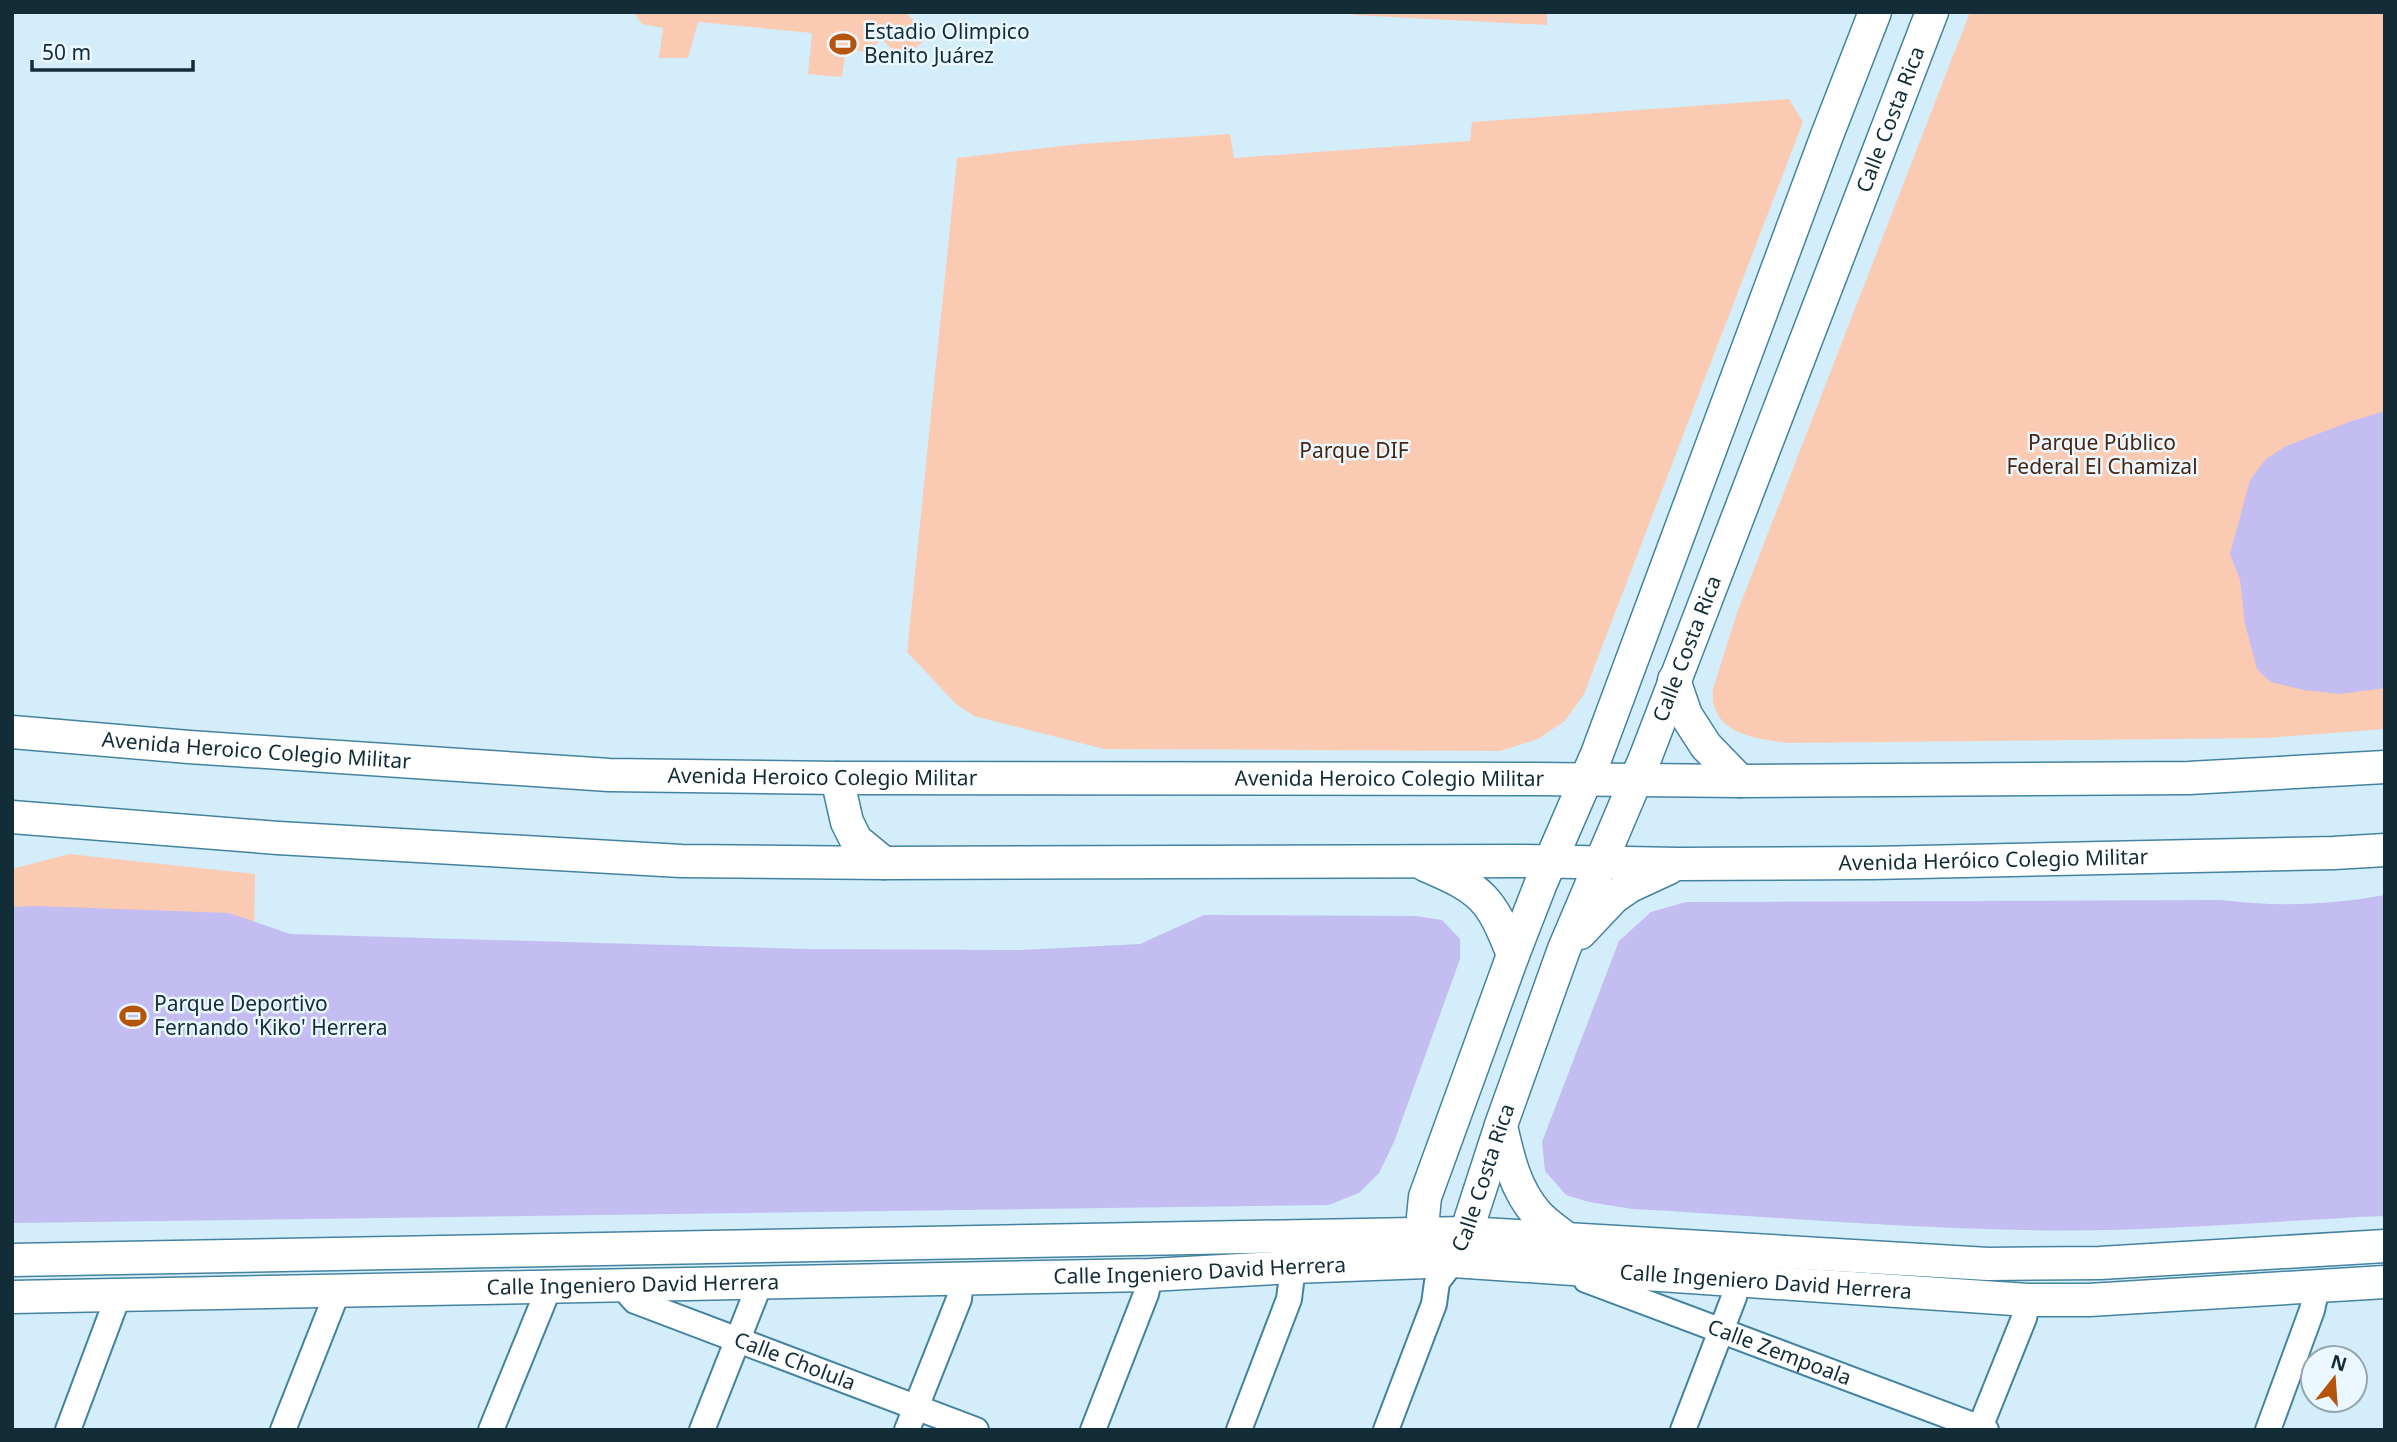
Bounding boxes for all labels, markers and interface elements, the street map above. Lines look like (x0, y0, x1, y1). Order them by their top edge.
place label: Estadio Olimpico Benito Juárez (864, 17, 1030, 69)
scale bar (32, 28, 192, 72)
sports icon: Estadio Olimpico Benito Juárez (828, 29, 858, 59)
text: 50 m (42, 38, 91, 66)
street label: Calle Costa Rica (1849, 42, 1930, 196)
park label: Parque Público Federal El Chamizal (2006, 428, 2198, 480)
park label: Parque DIF (1299, 436, 1409, 464)
street label: Calle Costa Rica (1645, 571, 1727, 726)
street label: Avenida Heroico Colegio Militar (101, 725, 412, 775)
street label: Avenida Heroico Colegio Militar (667, 761, 978, 791)
street label: Avenida Heroico Colegio Militar (1234, 764, 1545, 792)
street label: Avenida Heróico Colegio Militar (1838, 842, 2149, 876)
place label: Parque Deportivo Fernando 'Kiko' Herrera (154, 989, 387, 1041)
sports icon: Parque Deportivo Fernando 'Kiko' Herrera (118, 1001, 148, 1031)
street label: Calle Costa Rica (1444, 1100, 1521, 1256)
street label: Calle Ingeniero David Herrera (1053, 1250, 1346, 1290)
street label: Calle Ingeniero David Herrera (1619, 1257, 1913, 1305)
street label: Calle Ingeniero David Herrera (486, 1267, 779, 1301)
street label: Calle Zempoala (1704, 1312, 1856, 1391)
street label: Calle Cholula (730, 1325, 860, 1396)
north arrow (2299, 1344, 2369, 1414)
text: N (2328, 1348, 2350, 1377)

